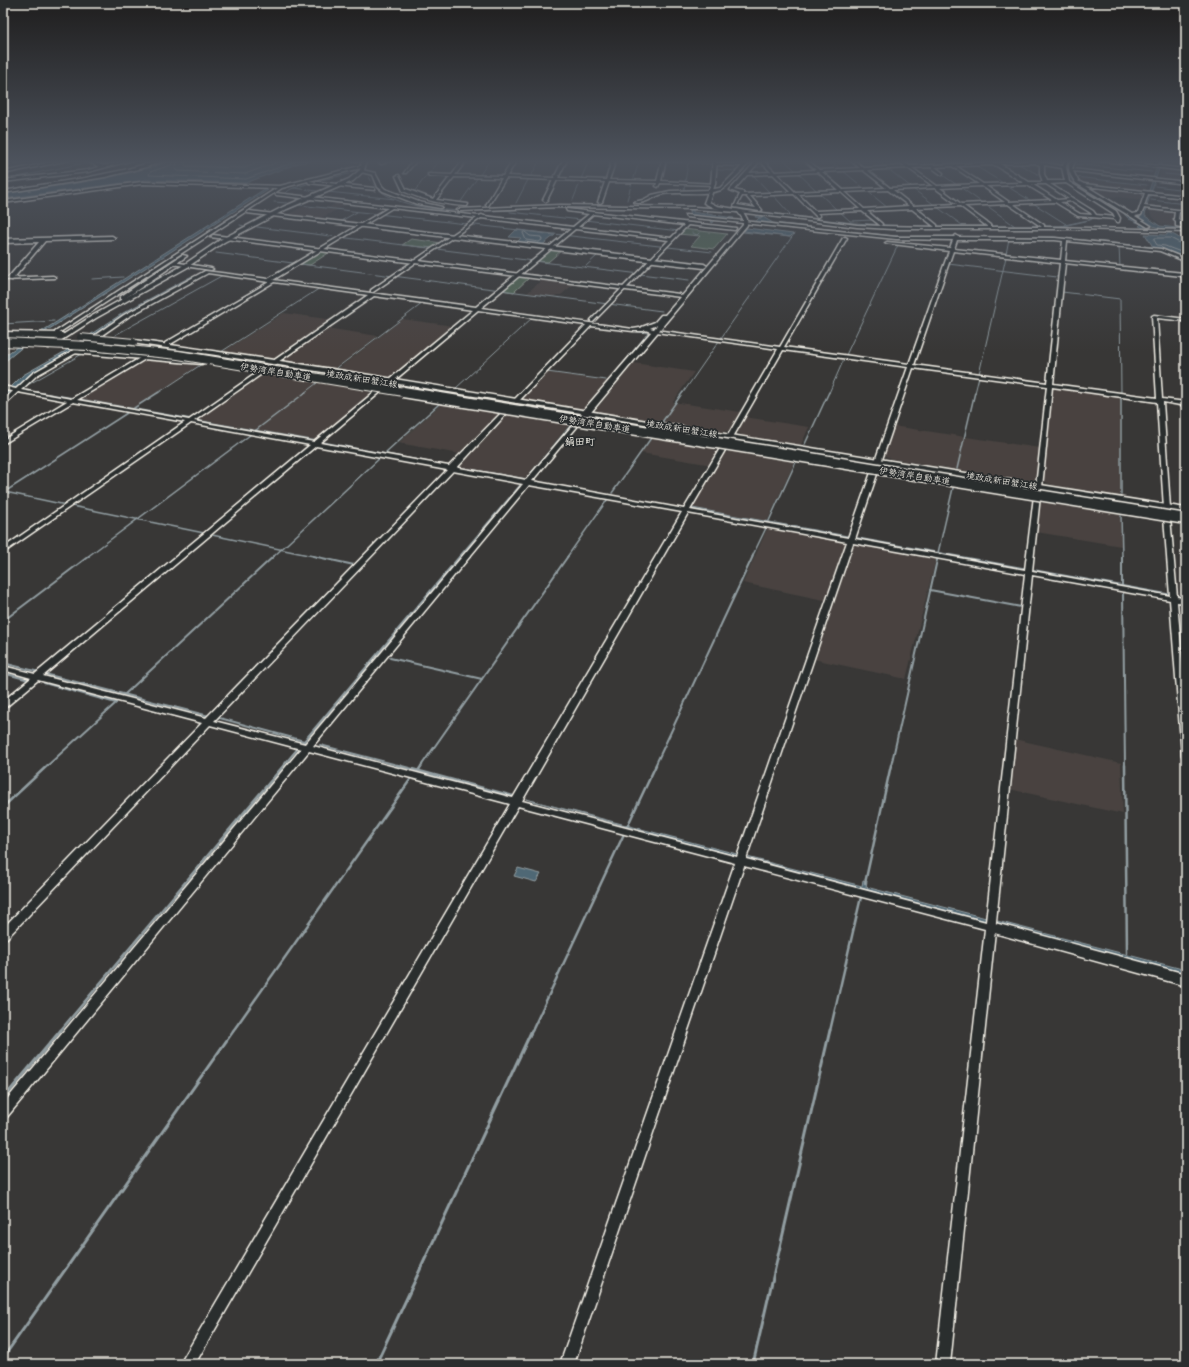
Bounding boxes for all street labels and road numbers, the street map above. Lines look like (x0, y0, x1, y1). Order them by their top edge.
street label: 伊勢湾岸自動車道 (239, 358, 313, 384)
street label: 境政成新田蟹江線 (325, 365, 399, 391)
street label: 伊勢湾岸自動車道 (558, 410, 632, 436)
street label: 境政成新田蟹江線 (645, 415, 719, 441)
street label: 伊勢湾岸自動車道 (878, 462, 952, 488)
street label: 境政成新田蟹江線 (965, 467, 1039, 493)

